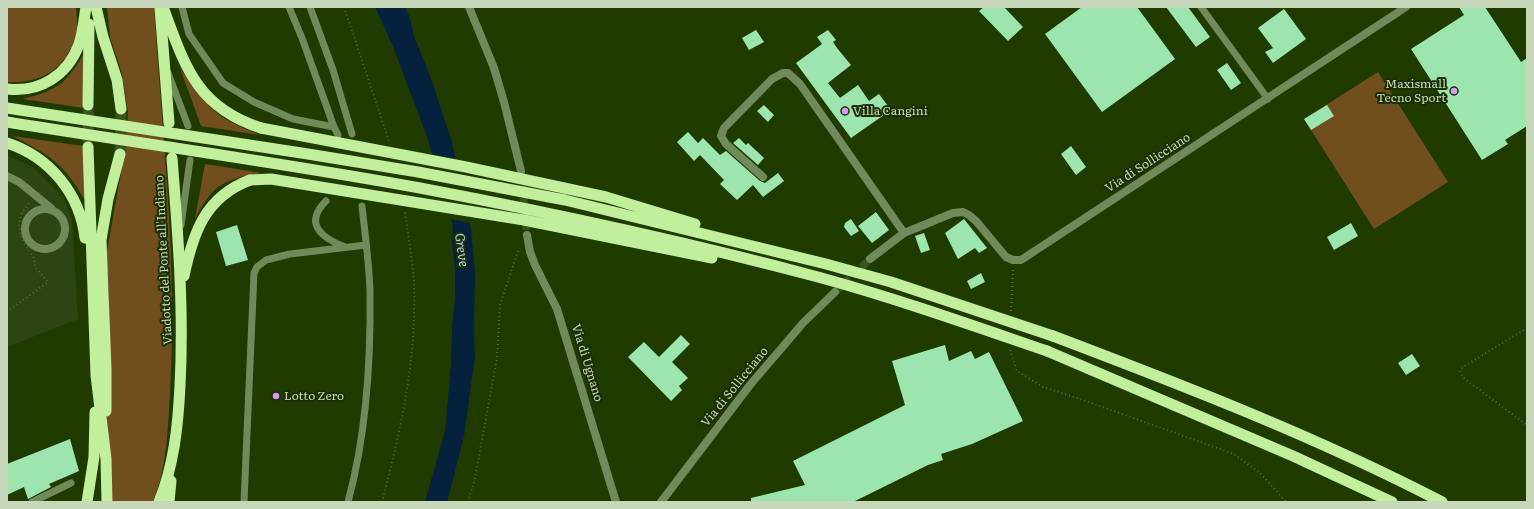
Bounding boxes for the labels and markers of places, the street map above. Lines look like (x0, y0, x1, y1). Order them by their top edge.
place label: Maxismall Tecno Sport (1376, 77, 1446, 105)
marker: Maxismall Tecno Sport (1449, 86, 1459, 96)
place label: Villa Cangini (853, 104, 928, 118)
marker: Villa Cangini (840, 106, 850, 116)
place label: Lotto Zero (284, 389, 344, 403)
marker: Lotto Zero (271, 391, 281, 401)

